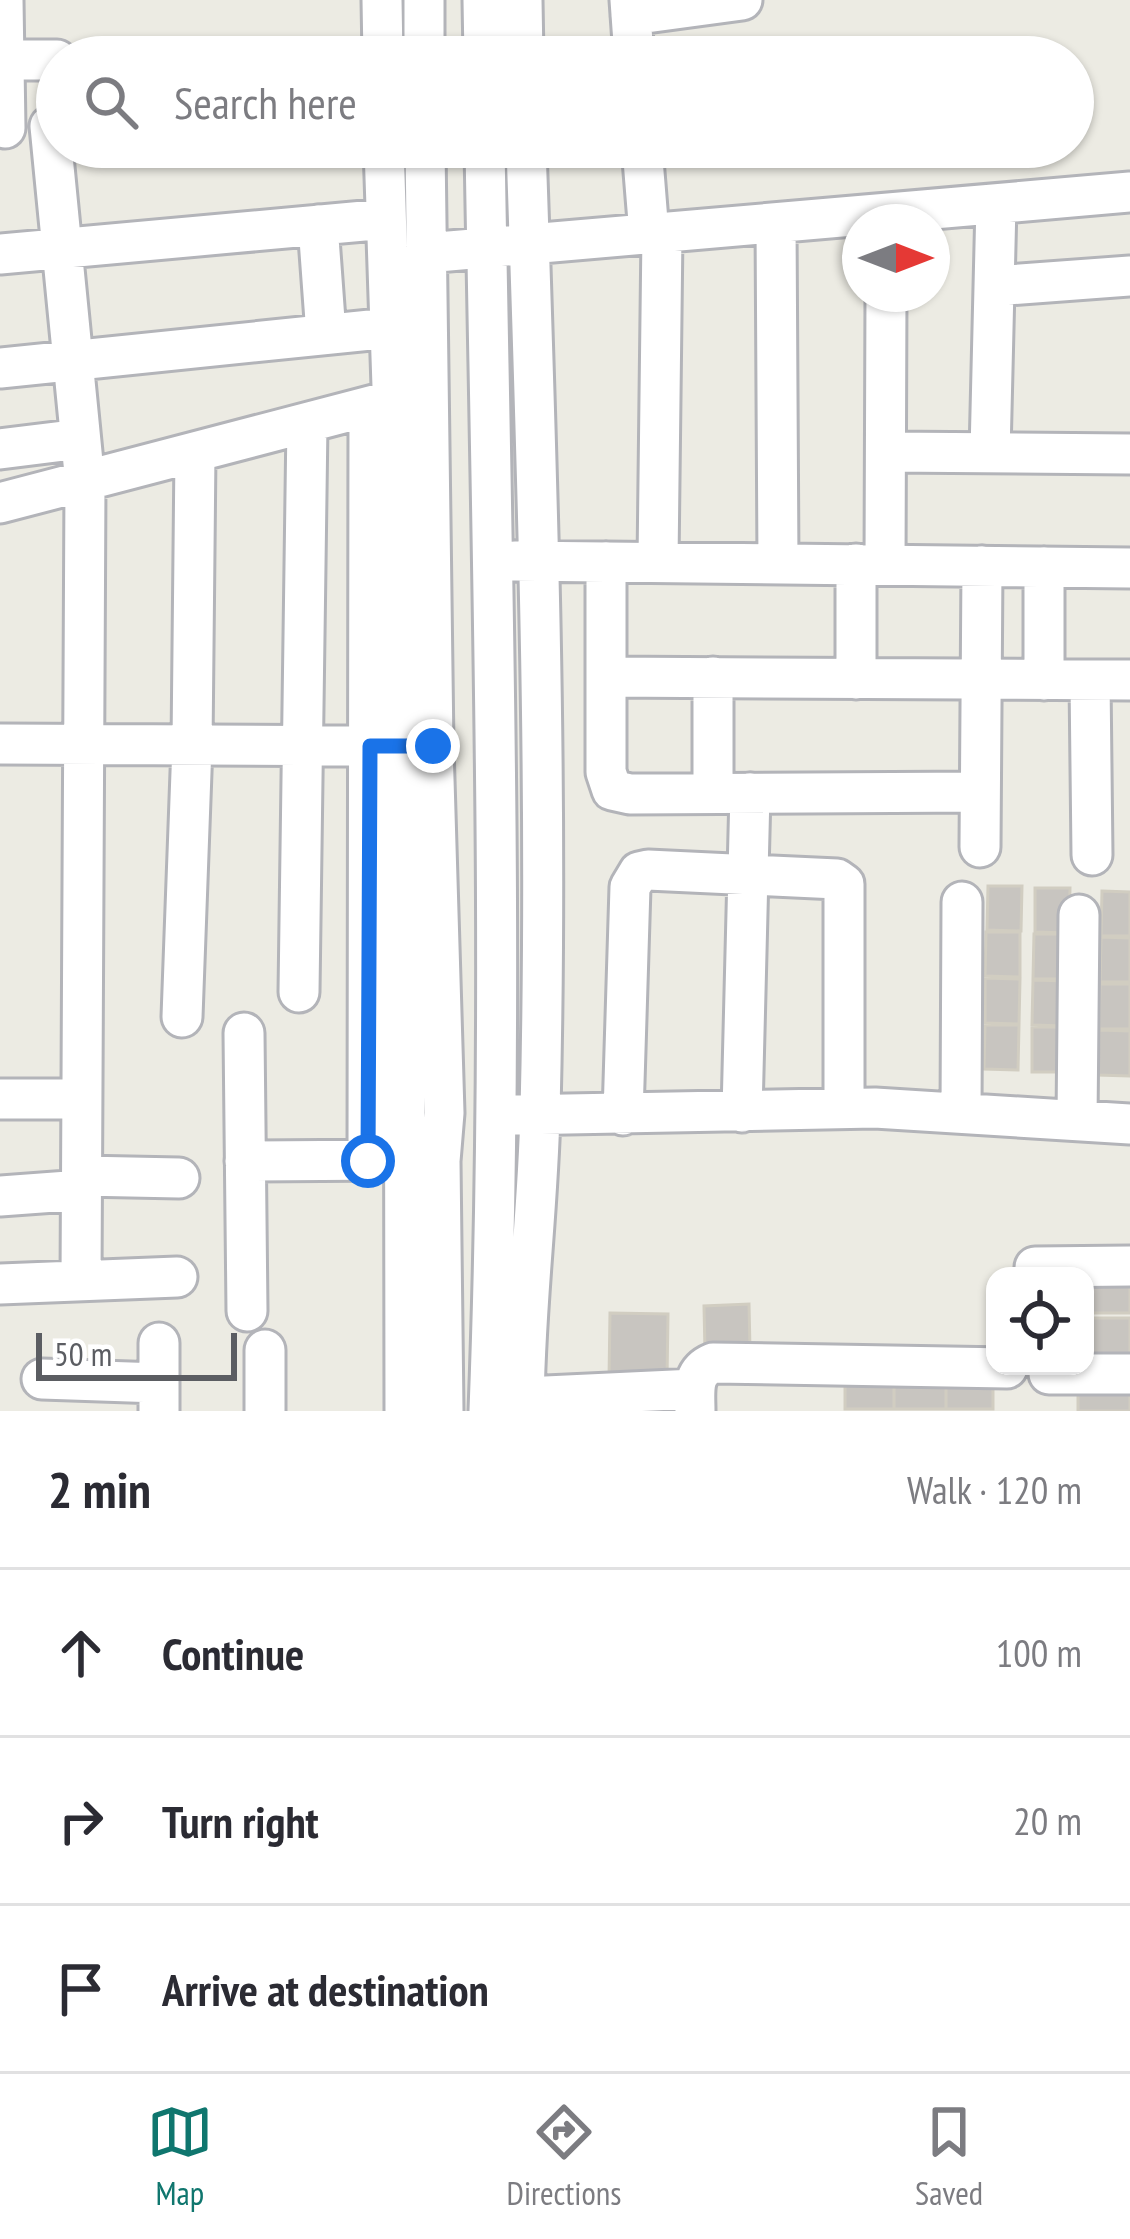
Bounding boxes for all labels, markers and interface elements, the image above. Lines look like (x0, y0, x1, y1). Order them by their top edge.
search box (36, 36, 1094, 168)
icon: search (78, 69, 144, 135)
text: Search here (174, 73, 357, 131)
north arrow (842, 204, 950, 312)
route end (406, 719, 460, 773)
route start (341, 1134, 395, 1188)
map controls (986, 1267, 1094, 1375)
button: locate (986, 1267, 1094, 1375)
scale bar (36, 1327, 237, 1380)
text: 50 m (54, 1332, 112, 1375)
text: 2 min (48, 1456, 151, 1522)
text: Walk · 120 m (907, 1464, 1082, 1515)
icon: ahead (48, 1620, 114, 1686)
text: Continue (162, 1624, 304, 1682)
text: 100 m (996, 1627, 1082, 1678)
icon: right (48, 1788, 114, 1854)
text: Turn right (162, 1792, 319, 1850)
text: 20 m (1013, 1795, 1082, 1846)
icon: arrive (48, 1956, 114, 2022)
text: Arrive at destination (162, 1960, 489, 2018)
tab: Map (147, 2099, 213, 2214)
tab: Directions (507, 2099, 621, 2214)
tab: Saved (915, 2099, 983, 2214)

